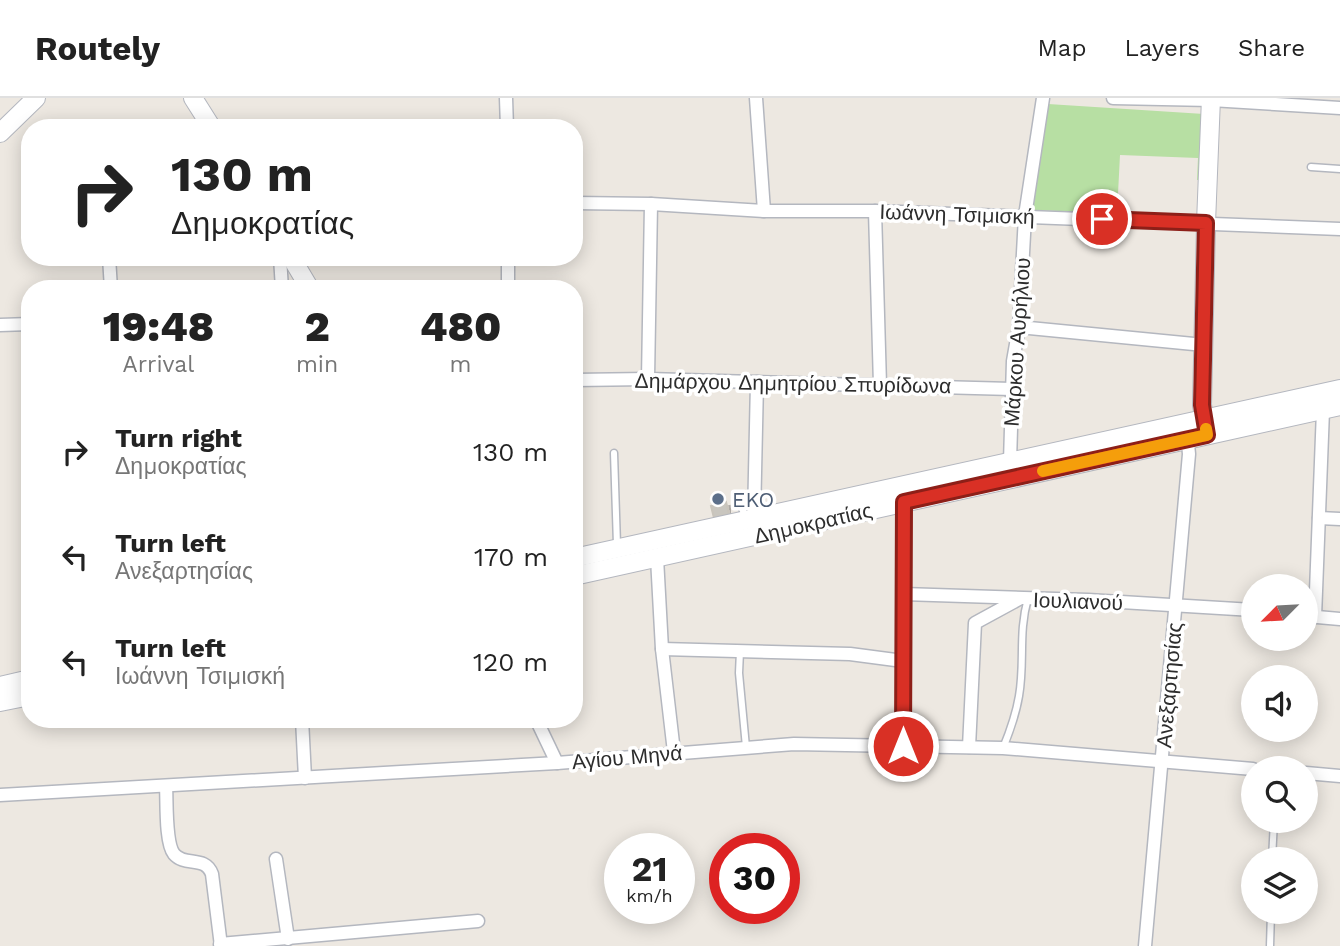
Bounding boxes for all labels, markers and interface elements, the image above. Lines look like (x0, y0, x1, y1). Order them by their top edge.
text: Routely (35, 29, 160, 68)
text: Map (1038, 34, 1086, 62)
text: Layers (1124, 34, 1200, 62)
text: Share (1238, 34, 1305, 62)
text: 130 m (171, 145, 313, 203)
icon: right (56, 147, 147, 238)
pin (1072, 189, 1132, 249)
street label: Ιωάννη Τσιμισκή (879, 199, 1035, 229)
icon: arrive (1083, 200, 1121, 238)
text: Δημοκρατίας (171, 204, 354, 242)
street label: Μάρκου Αυρήλιου (999, 257, 1035, 427)
text: 19:48 (103, 302, 214, 351)
text: 2 (304, 302, 330, 351)
text: 480 (420, 302, 501, 351)
text: Arrival (123, 351, 194, 378)
text: min (296, 351, 338, 378)
text: m (450, 351, 472, 378)
street label: Δημάρχου Δημητρίου Σπυρίδωνα (635, 368, 951, 398)
text: Turn right (115, 423, 242, 453)
icon: right (56, 433, 94, 471)
text: 130 m (473, 437, 548, 467)
text: Δημοκρατίας (115, 453, 247, 480)
place label: EKO (732, 487, 774, 512)
marker: EKO (710, 491, 726, 507)
street label: Δημοκρατίας (752, 497, 874, 549)
text: Turn left (115, 528, 226, 558)
icon: left (56, 538, 94, 576)
text: 170 m (474, 542, 548, 572)
text: Ανεξαρτησίας (115, 558, 253, 585)
north arrow (1241, 574, 1318, 651)
map controls (1241, 574, 1318, 924)
street label: Ιουλιανού (1033, 587, 1123, 615)
street label: Ανεξαρτησίας (1151, 621, 1187, 749)
text: Turn left (115, 633, 226, 663)
icon: left (56, 643, 94, 681)
text: 120 m (473, 647, 548, 677)
text: Ιωάννη Τσιμισκή (115, 663, 285, 690)
button: sound (1241, 665, 1318, 742)
position arrow (866, 709, 940, 783)
street label: Αγίου Μηνά (571, 740, 683, 774)
button: search (1241, 756, 1318, 833)
speed limit sign: 30 (709, 833, 800, 924)
button: layers (1241, 847, 1318, 924)
text: 21 (632, 848, 667, 890)
text: km/h (626, 885, 673, 906)

